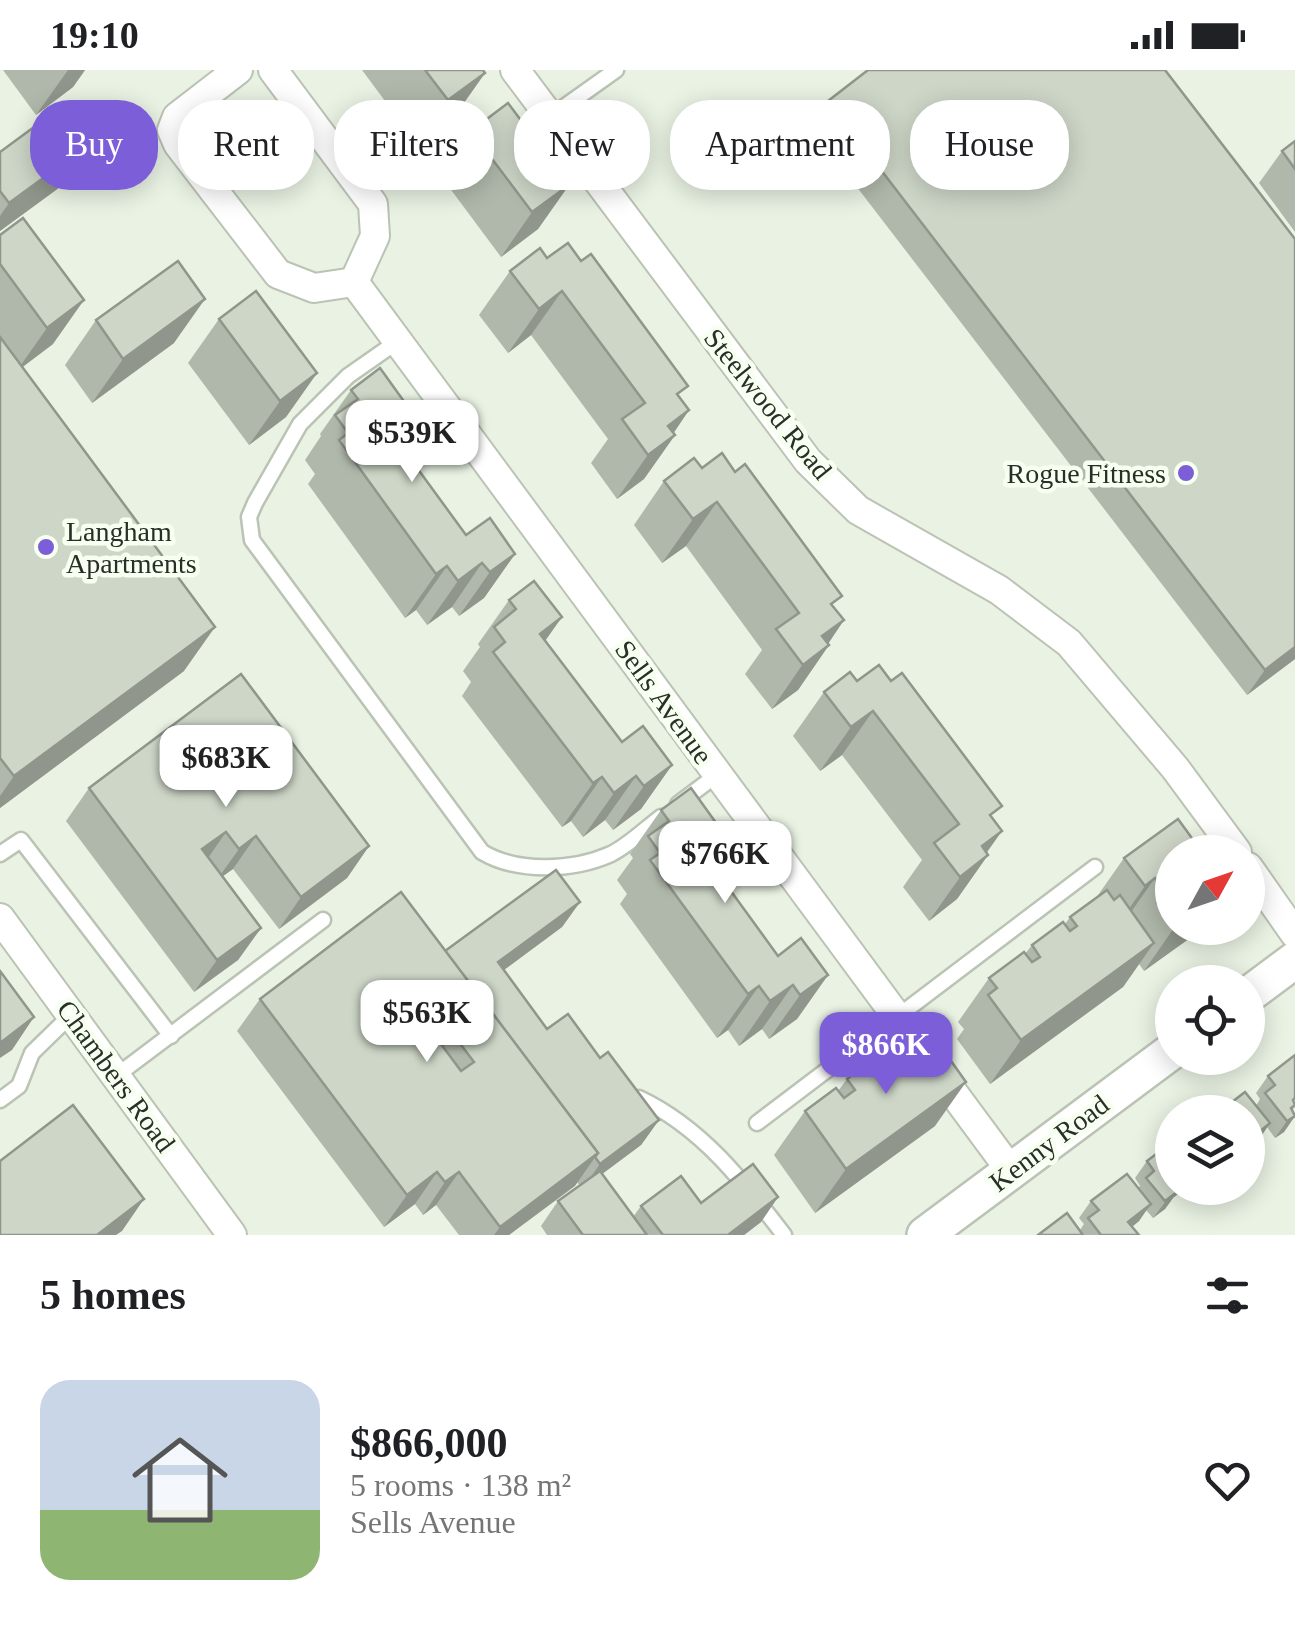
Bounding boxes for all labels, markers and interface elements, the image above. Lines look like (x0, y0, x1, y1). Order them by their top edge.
text: 19:10 (50, 14, 139, 56)
chip: Buy (30, 100, 158, 190)
chip: Rent (178, 100, 314, 190)
chip: Filters (334, 100, 494, 190)
chip: New (514, 100, 650, 190)
chip: Apartment (670, 100, 890, 190)
chip: House (910, 100, 1069, 190)
street label: Steelwood Road (698, 323, 838, 485)
pin: $539K (342, 400, 482, 485)
text: $539K (368, 414, 456, 450)
place label: Rogue Fitness (1007, 458, 1166, 489)
marker: Rogue Fitness (1175, 462, 1197, 484)
place label: Langham Apartments (66, 516, 197, 579)
marker: Langham Apartments (35, 536, 57, 558)
street label: Sells Avenue (609, 634, 719, 770)
pin: $683K (156, 725, 296, 810)
text: $683K (182, 739, 270, 775)
pin: $766K (655, 821, 795, 906)
text: $766K (681, 835, 769, 871)
north arrow (1155, 835, 1265, 945)
map controls (1155, 835, 1265, 1205)
button: locate (1155, 965, 1265, 1075)
pin: $563K (357, 980, 497, 1065)
street label: Chambers Road (51, 994, 181, 1158)
text: $563K (383, 994, 471, 1030)
pin: $866K (816, 1012, 956, 1097)
text: $866K (842, 1026, 930, 1062)
street label: Kenny Road (983, 1088, 1115, 1198)
button: layers (1155, 1095, 1265, 1205)
icon: filters (1200, 1268, 1255, 1323)
text: 5 homes (40, 1272, 186, 1318)
icon: home (120, 1420, 240, 1540)
text: $866,000 (350, 1420, 508, 1466)
icon: heart (1200, 1453, 1255, 1508)
text: 5 rooms · 138 m² (350, 1467, 571, 1503)
text: Sells Avenue (350, 1504, 516, 1540)

